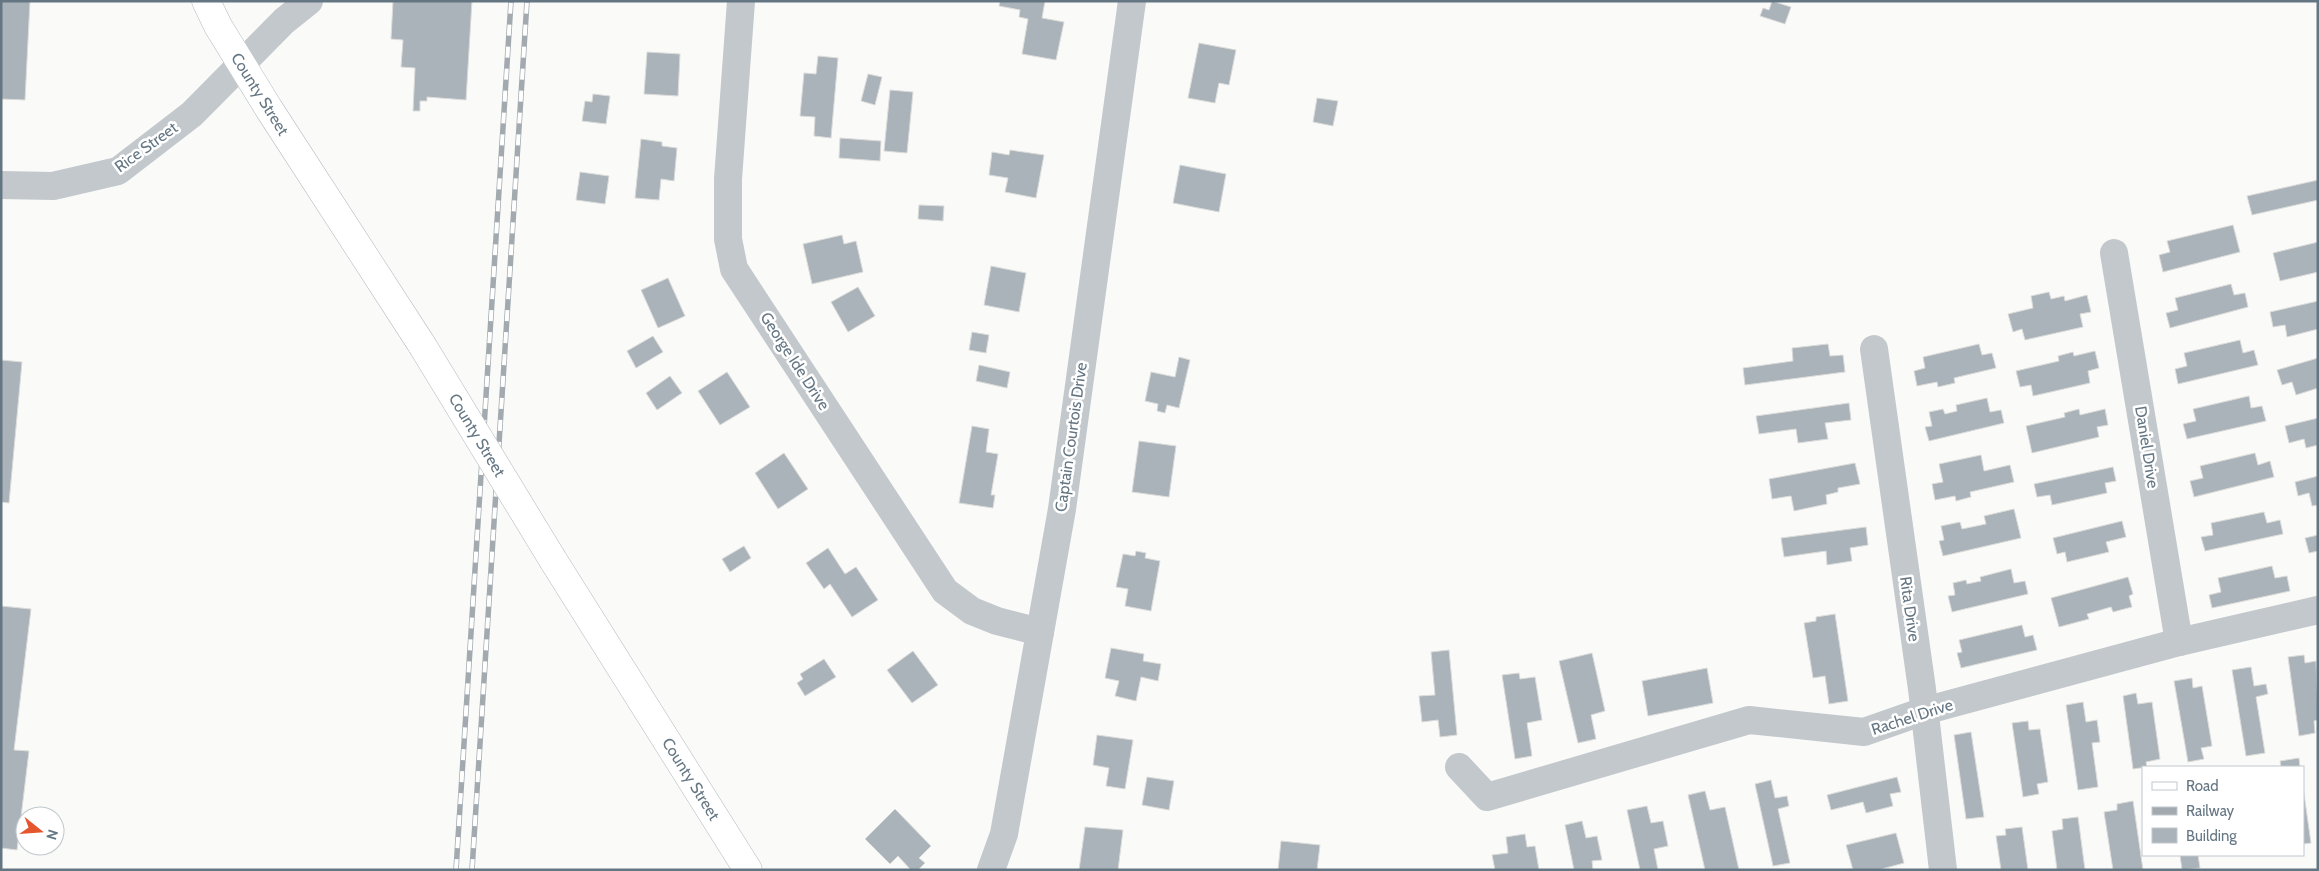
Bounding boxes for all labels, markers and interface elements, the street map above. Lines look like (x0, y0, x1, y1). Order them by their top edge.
street label: County Street (227, 49, 293, 139)
street label: Rice Street (111, 118, 182, 176)
street label: George Ide Drive (756, 309, 834, 413)
street label: Captain Courtois Drive (1051, 361, 1091, 513)
street label: County Street (445, 390, 510, 481)
street label: Daniel Drive (2131, 405, 2163, 489)
street label: Rita Drive (1896, 575, 1924, 643)
street label: Rachel Drive (1869, 695, 1955, 739)
street label: County Street (658, 734, 724, 824)
legend (2142, 766, 2304, 856)
text: Road (2186, 777, 2219, 795)
text: Railway (2186, 802, 2235, 820)
north arrow (15, 806, 65, 856)
text: N (42, 827, 62, 842)
text: Building (2186, 827, 2237, 845)

